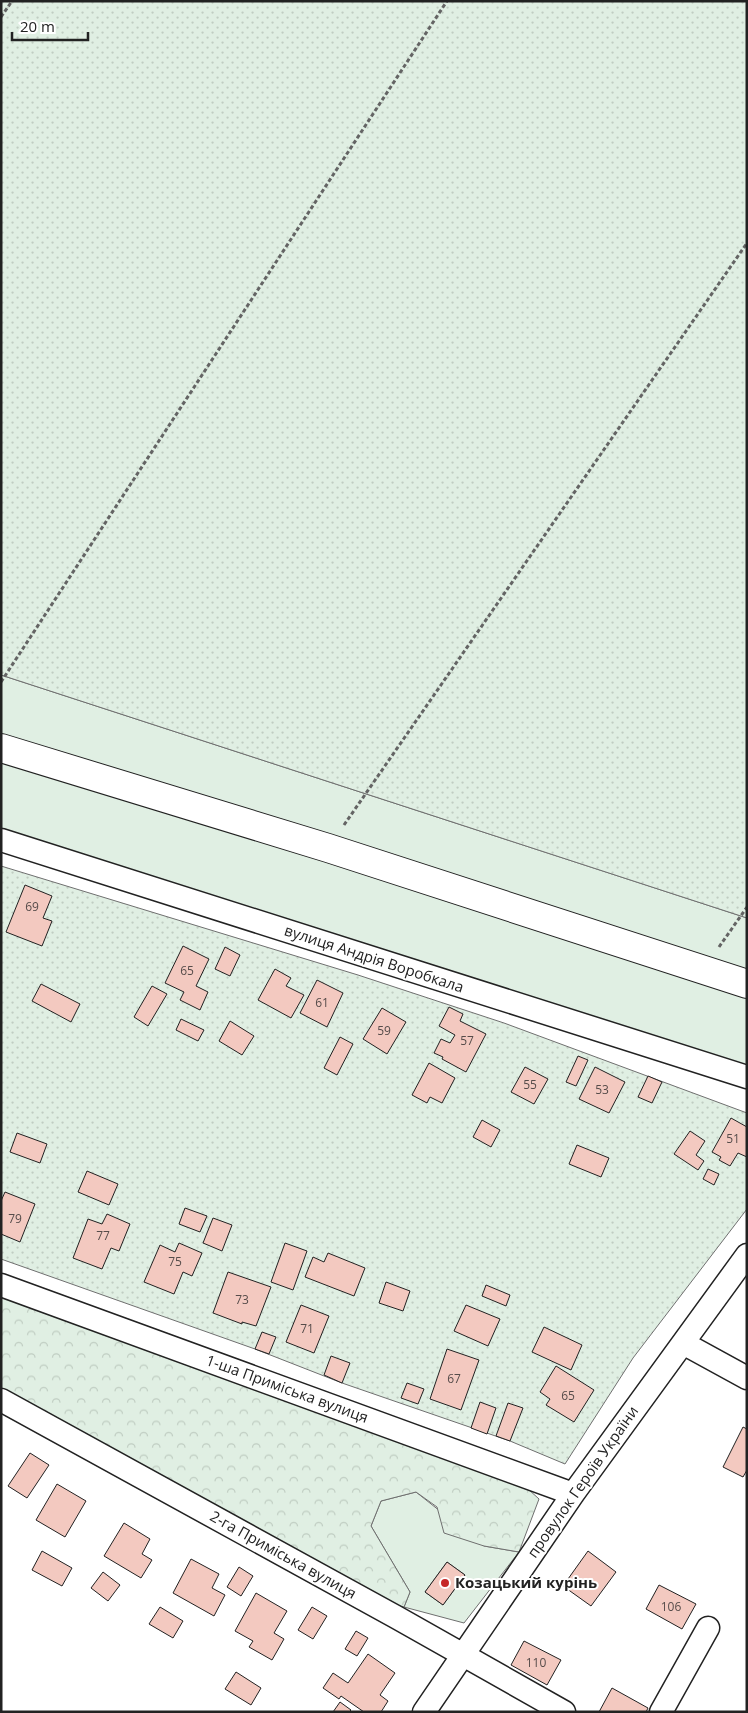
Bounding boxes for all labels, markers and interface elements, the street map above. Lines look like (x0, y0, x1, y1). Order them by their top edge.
scale bar (12, 10, 89, 42)
text: 20 m (20, 16, 55, 36)
house number: 69 (25, 898, 39, 915)
street label: вулиця Андрія Воробкала (282, 920, 467, 997)
house number: 65 (180, 962, 194, 979)
house number: 61 (315, 994, 329, 1011)
house number: 59 (377, 1022, 391, 1039)
house number: 57 (460, 1032, 474, 1049)
house number: 55 (523, 1076, 537, 1093)
house number: 53 (595, 1081, 609, 1098)
house number: 51 (726, 1130, 740, 1147)
house number: 79 (8, 1210, 22, 1227)
house number: 77 (96, 1227, 110, 1244)
house number: 75 (168, 1253, 182, 1270)
house number: 73 (235, 1291, 249, 1308)
house number: 71 (300, 1320, 314, 1337)
street label: 1-ша Приміська вулиця (203, 1349, 371, 1427)
house number: 67 (447, 1370, 461, 1387)
house number: 65 (561, 1387, 575, 1404)
street label: провулок Героїв України (522, 1402, 642, 1561)
street label: 2-га Приміська вулиця (207, 1506, 360, 1603)
place label: Козацький курінь (455, 1572, 597, 1592)
marker: Козацький курінь (439, 1577, 451, 1589)
house number: 106 (661, 1598, 681, 1615)
house number: 110 (526, 1654, 546, 1671)

